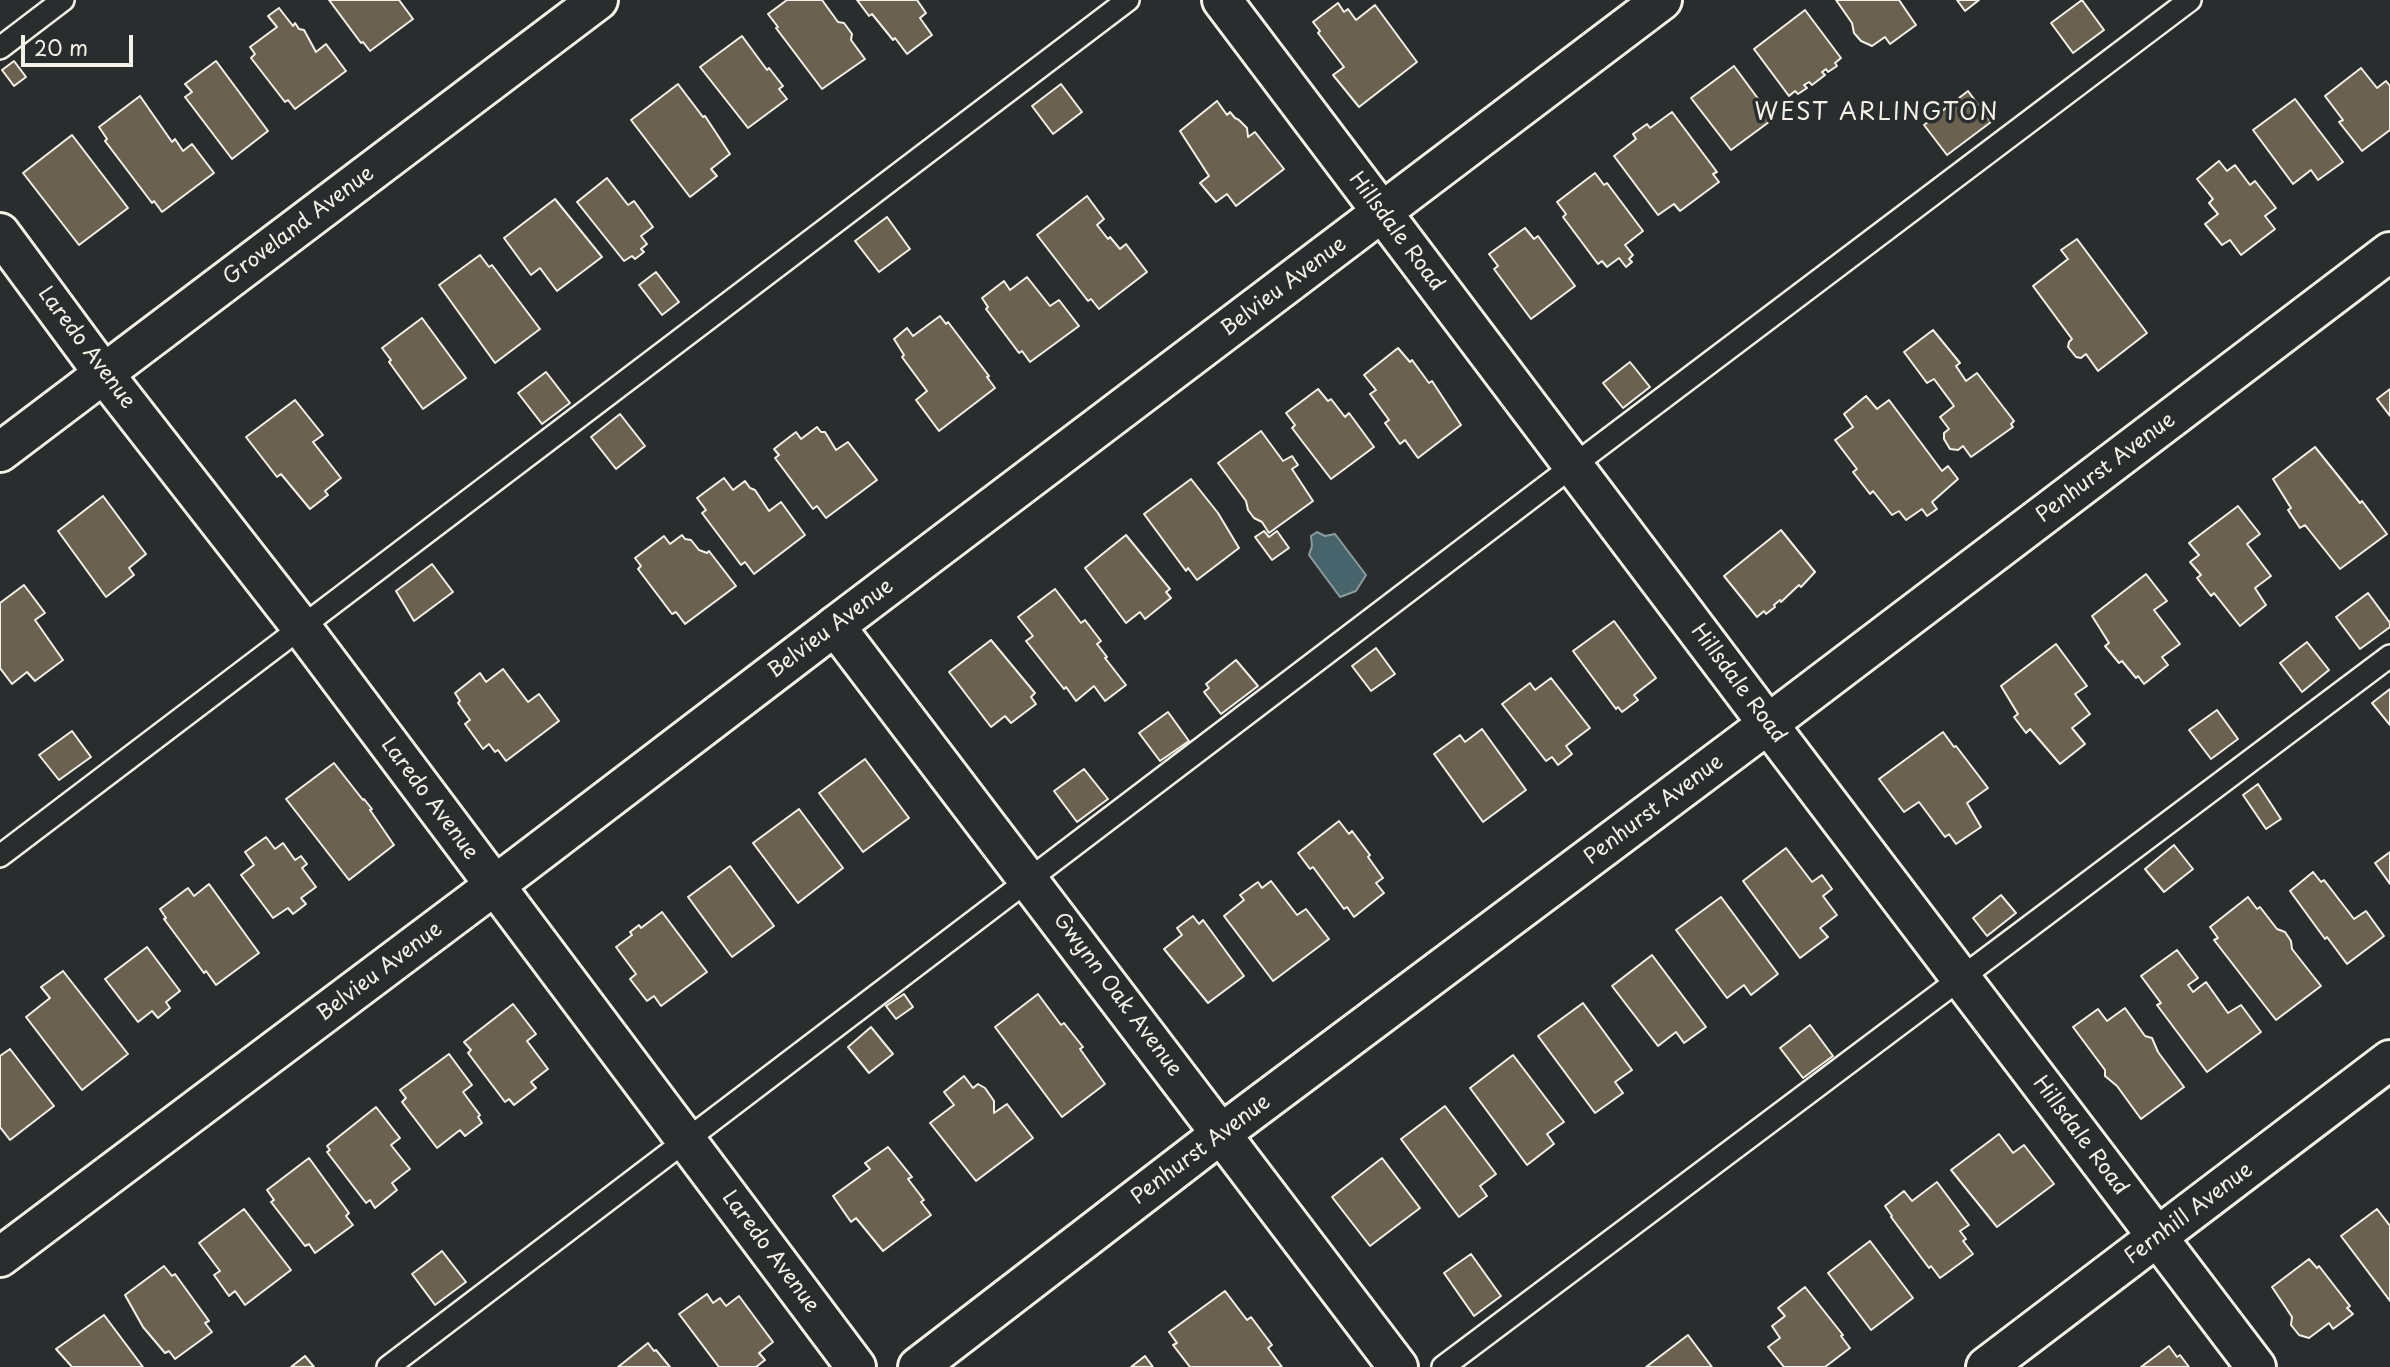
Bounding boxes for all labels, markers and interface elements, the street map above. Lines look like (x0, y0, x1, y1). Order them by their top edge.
scale bar (24, 21, 136, 65)
text: 20 m (34, 31, 88, 63)
district label: WEST ARLINGTON (1759, 100, 1995, 128)
street label: Groveland Avenue (219, 161, 379, 291)
street label: Hillsdale Road (1343, 168, 1449, 296)
street label: Belvieu Avenue (1217, 232, 1351, 342)
street label: Laredo Avenue (32, 282, 140, 414)
street label: Penhurst Avenue (2032, 408, 2180, 528)
street label: Belvieu Avenue (764, 574, 898, 684)
street label: Hillsdale Road (1685, 620, 1791, 748)
street label: Laredo Avenue (375, 733, 483, 865)
street label: Penhurst Avenue (1580, 750, 1728, 870)
street label: Gwynn Oak Avenue (1047, 908, 1187, 1082)
street label: Belvieu Avenue (313, 917, 447, 1027)
street label: Hillsdale Road (2027, 1072, 2133, 1200)
street label: Penhurst Avenue (1127, 1090, 1275, 1210)
street label: Fernhill Avenue (2120, 1158, 2258, 1270)
street label: Laredo Avenue (716, 1186, 824, 1318)

